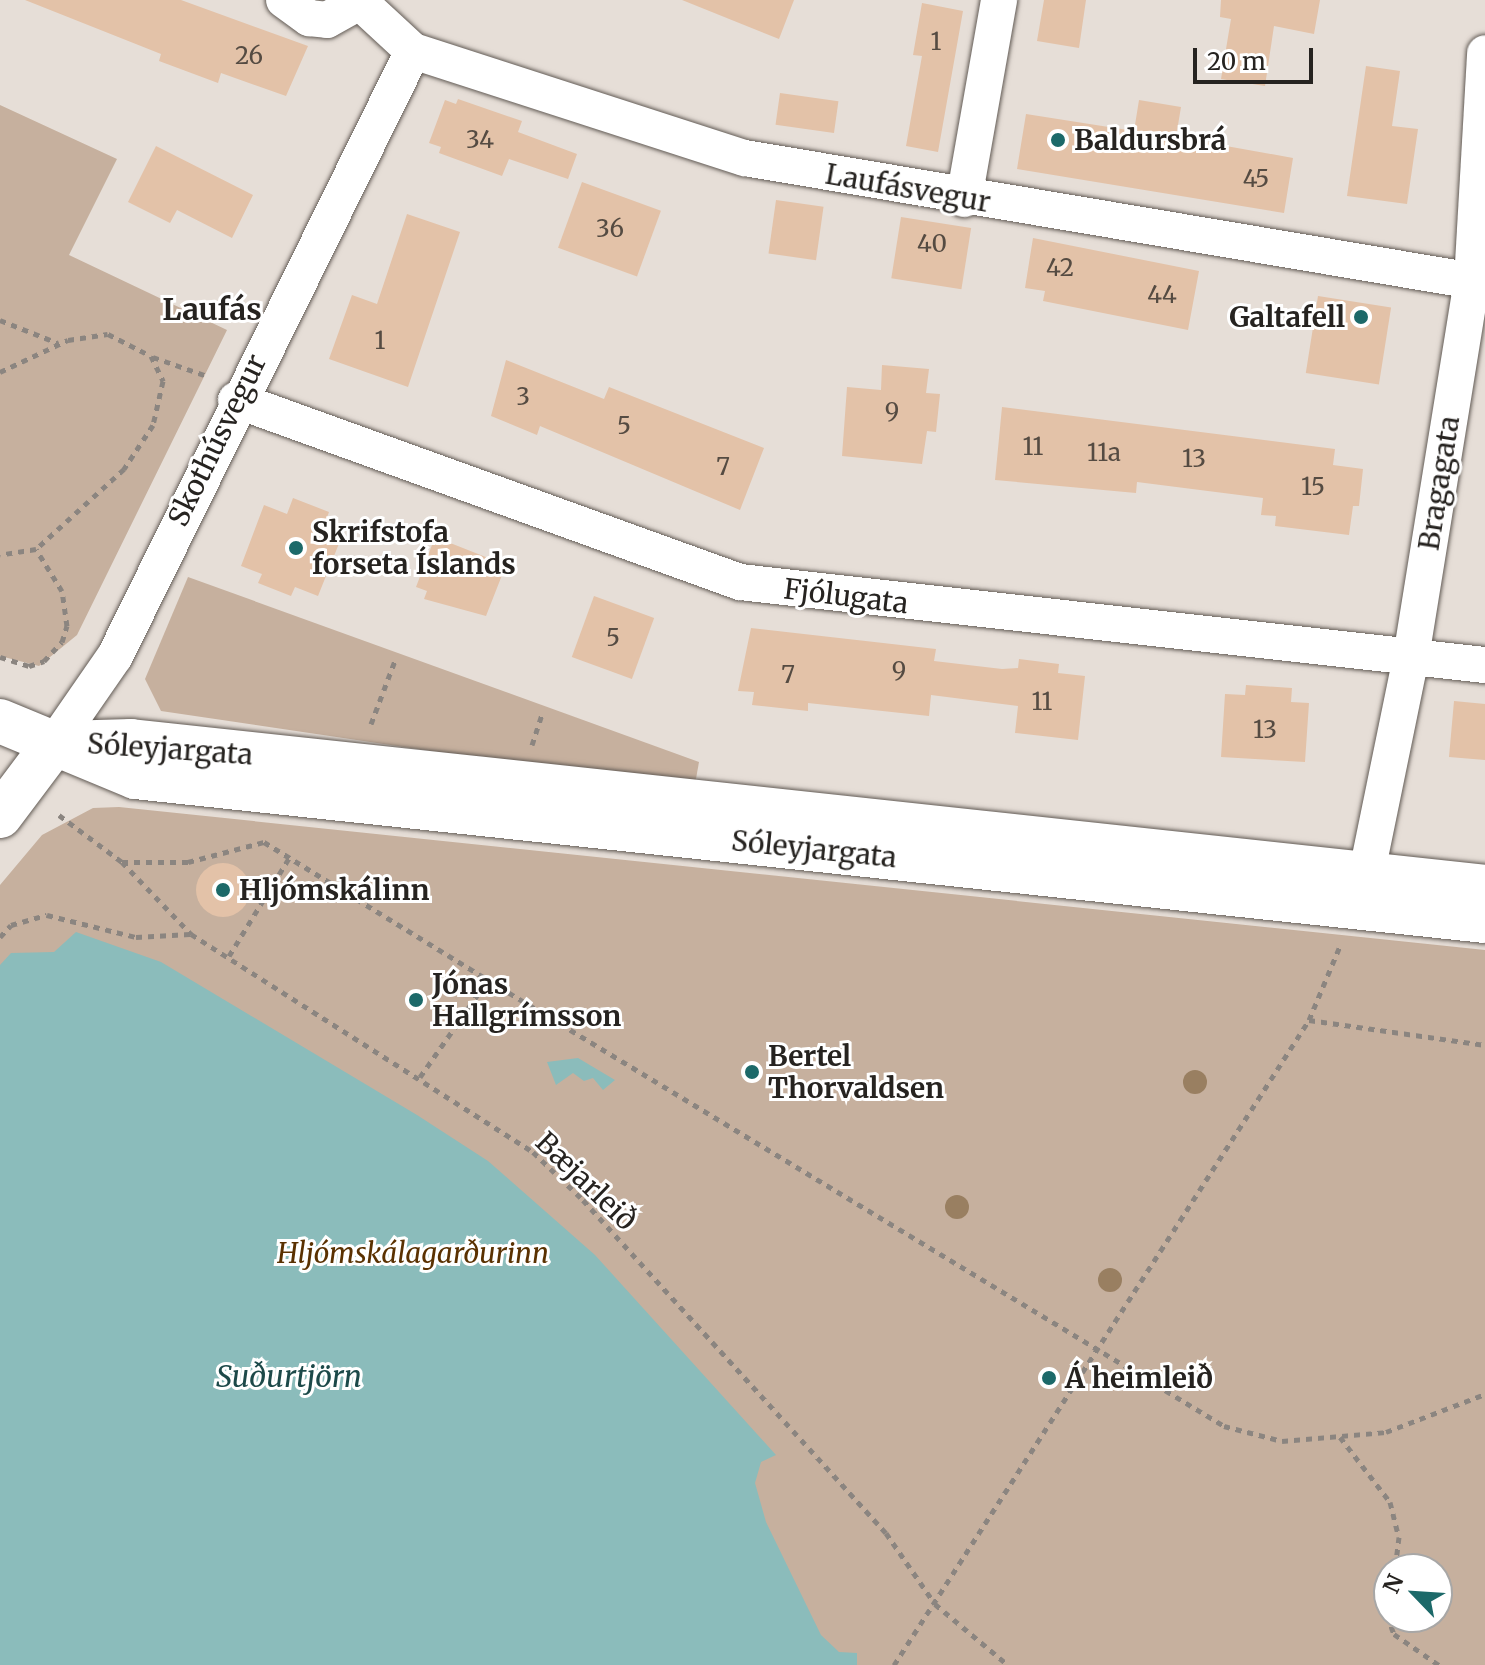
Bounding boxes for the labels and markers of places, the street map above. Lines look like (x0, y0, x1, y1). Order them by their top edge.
place label: Baldursbrá (1074, 123, 1226, 157)
marker: Baldursbrá (1049, 131, 1067, 149)
place label: Galtafell (1229, 300, 1345, 334)
marker: Galtafell (1352, 308, 1370, 326)
place label: Skrifstofa forseta Íslands (312, 515, 516, 581)
marker: Skrifstofa forseta Íslands (287, 539, 305, 557)
place label: Hljómskálinn (239, 873, 429, 907)
marker: Hljómskálinn (214, 881, 232, 899)
place label: Jónas Hallgrímsson (432, 967, 621, 1033)
marker: Jónas Hallgrímsson (407, 991, 425, 1009)
place label: Bertel Thorvaldsen (768, 1039, 944, 1105)
marker: Bertel Thorvaldsen (743, 1063, 761, 1081)
place label: Á heimleið (1065, 1361, 1213, 1395)
marker: Á heimleið (1040, 1369, 1058, 1387)

